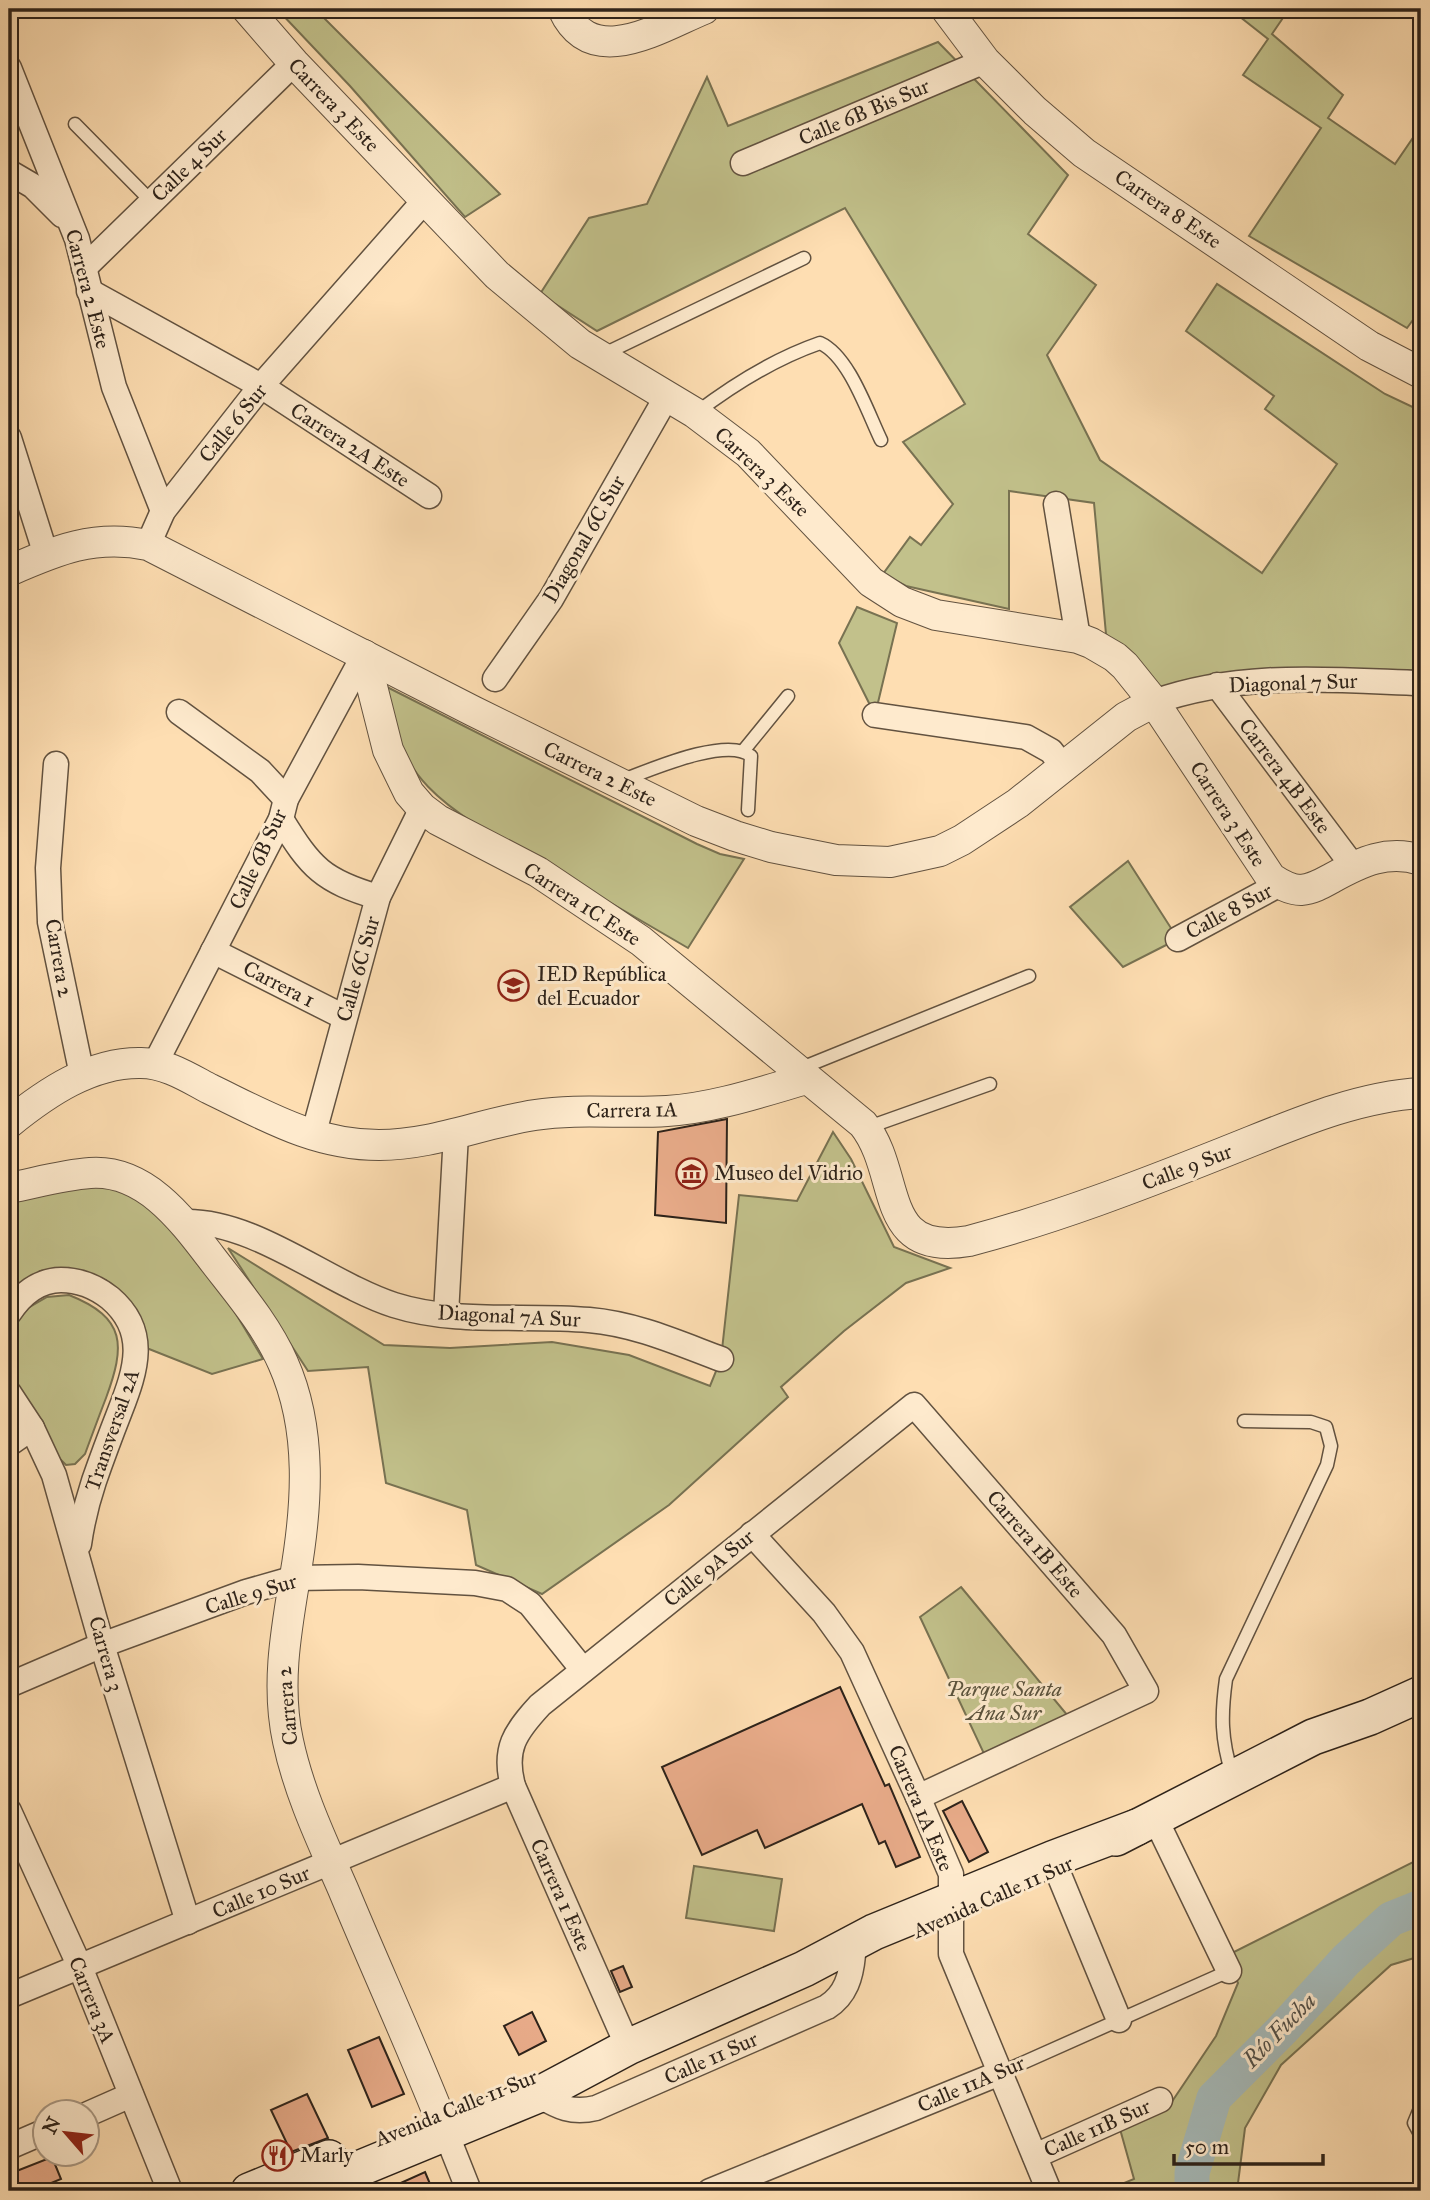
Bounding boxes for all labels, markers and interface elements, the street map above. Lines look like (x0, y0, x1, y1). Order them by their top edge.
street label: Carrera 3 Este (283, 53, 385, 158)
street label: Calle 6B Bis Sur (795, 73, 934, 151)
street label: Calle 4 Sur (146, 123, 232, 207)
street label: Carrera 8 Este (1110, 164, 1227, 254)
street label: Carrera 2 Este (60, 226, 116, 352)
street label: Calle 6 Sur (193, 378, 273, 468)
street label: Carrera 2A Este (286, 397, 415, 493)
street label: Carrera 3 Este (709, 421, 815, 523)
street label: Diagonal 6C Sur (537, 471, 631, 607)
street label: Diagonal 7 Sur (1228, 668, 1358, 698)
street label: Carrera 4B Este (1233, 713, 1337, 839)
street label: Carrera 2 Este (539, 735, 661, 813)
street label: Carrera 3 Este (1184, 756, 1272, 872)
street label: Calle 6B Sur (223, 804, 293, 913)
street label: Carrera 1C Este (518, 856, 646, 952)
street label: Calle 8 Sur (1181, 877, 1277, 945)
street label: Calle 6C Sur (331, 913, 385, 1025)
street label: Carrera 2 (39, 917, 79, 1000)
street label: Carrera 1 (239, 955, 319, 1013)
place label: IED República del Ecuador (537, 961, 667, 1011)
school or university icon: IED República del Ecuador (497, 969, 531, 1003)
street label: Carrera 1A (586, 1096, 678, 1124)
street label: Calle 9 Sur (1138, 1138, 1236, 1196)
museum icon: Museo del Vidrio (674, 1156, 708, 1190)
place label: Museo del Vidrio (714, 1160, 863, 1186)
street label: Diagonal 7A Sur (437, 1299, 581, 1333)
street label: Transversal 2A (79, 1366, 145, 1494)
street label: Carrera 1B Este (981, 1485, 1089, 1603)
street label: Calle 9A Sur (659, 1524, 760, 1612)
street label: Calle 9 Sur (202, 1568, 300, 1620)
street label: Carrera 3 (83, 1613, 129, 1695)
street label: Carrera 2 (271, 1665, 303, 1747)
park label: Parque Santa Ana Sur (946, 1676, 1062, 1726)
street label: Carrera 1A Este (883, 1741, 959, 1875)
street label: Carrera 1 Este (525, 1835, 597, 1956)
street label: Avenida Calle 11 Sur (908, 1850, 1077, 1944)
street label: Calle 10 Sur (208, 1860, 314, 1924)
street label: Carrera 3A (63, 1953, 121, 2047)
water label: Río Fucha (1236, 1987, 1321, 2074)
street label: Calle 11 Sur (660, 2026, 762, 2090)
street label: Calle 11A Sur (913, 2050, 1029, 2118)
street label: Avenida Calle 11 Sur (370, 2064, 541, 2153)
street label: Calle 11B Sur (1040, 2093, 1154, 2163)
north arrow (32, 2098, 102, 2168)
text: N (37, 2113, 65, 2138)
scale bar (1174, 2123, 1323, 2167)
text: 50 m (1185, 2134, 1230, 2160)
restaurant icon: Marly (260, 2138, 294, 2172)
place label: Marly (300, 2142, 355, 2168)

